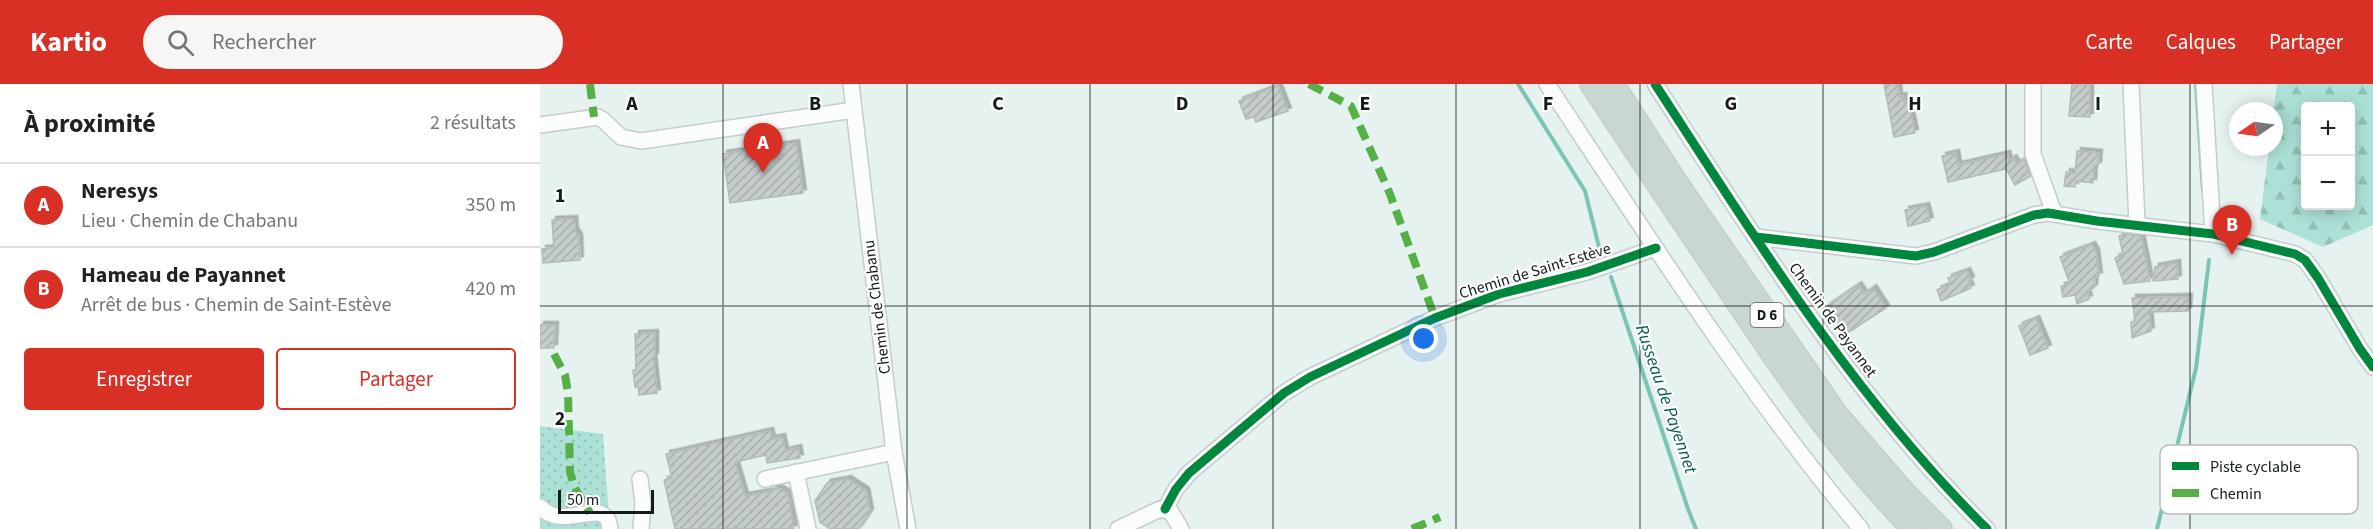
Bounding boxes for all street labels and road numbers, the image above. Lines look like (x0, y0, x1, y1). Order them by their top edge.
street label: Chemin de Saint-Estève (1456, 237, 1614, 305)
street label: Chemin de Chabanu (858, 239, 896, 375)
street label: Chemin de Payannet (1784, 258, 1883, 382)
road number: D 6 (1750, 303, 1784, 327)

